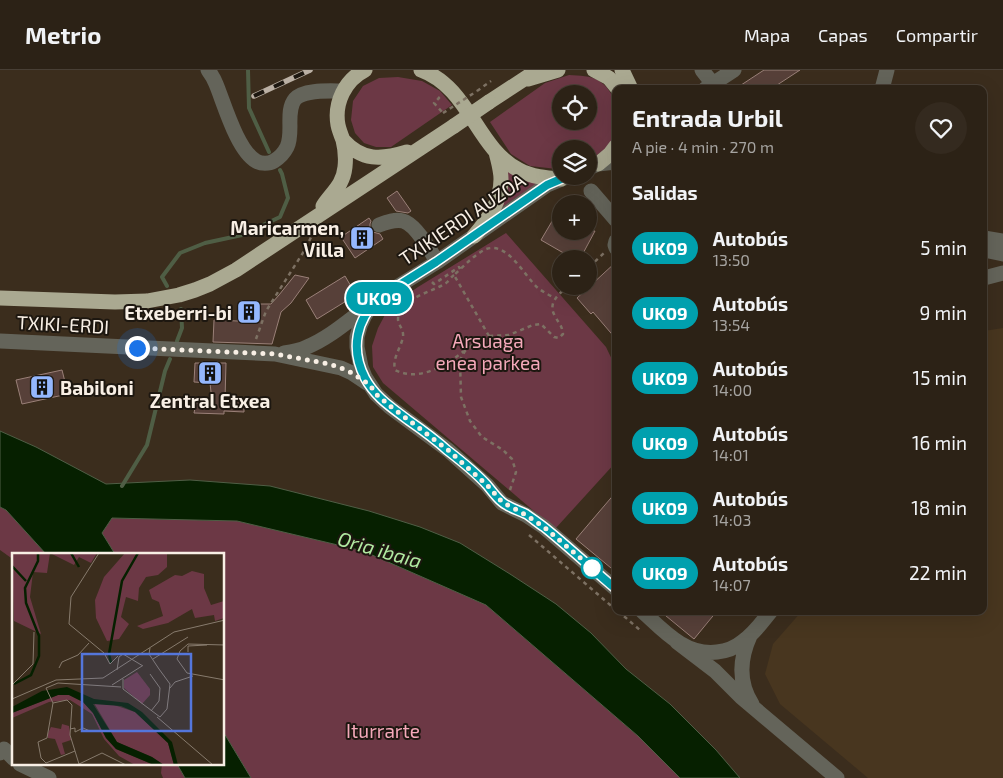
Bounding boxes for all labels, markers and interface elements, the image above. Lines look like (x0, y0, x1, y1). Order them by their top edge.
text: Metrio (25, 20, 101, 49)
text: Mapa (744, 24, 790, 46)
text: Capas (818, 24, 868, 46)
text: Compartir (896, 24, 978, 46)
map controls (552, 85, 597, 295)
button: locate (552, 85, 597, 130)
button: heart (915, 102, 967, 154)
text: Entrada Urbil (632, 103, 783, 132)
text: A pie · 4 min · 270 m (632, 137, 774, 156)
button: layers (552, 140, 597, 185)
street label: TXIKIERDI AUZOA (395, 168, 530, 270)
text: Salidas (632, 181, 698, 204)
button: + (552, 195, 597, 240)
place label: Maricarmen, Villa (230, 216, 344, 261)
building icon: Maricarmen, Villa (349, 225, 375, 251)
text: Autobús (713, 227, 788, 250)
text: 5 min (920, 236, 967, 259)
text: UK09 (642, 237, 688, 259)
button: − (552, 250, 597, 295)
text: 13:50 (713, 250, 750, 269)
line badge: UK09 (344, 282, 414, 314)
text: UK09 (356, 287, 402, 309)
text: Autobús (713, 292, 788, 315)
building icon: Etxeberri-bi (236, 299, 262, 325)
place label: Etxeberri-bi (124, 301, 232, 324)
text: 9 min (919, 301, 967, 324)
text: UK09 (642, 302, 688, 324)
street label: TXIKI-ERDI (16, 310, 110, 338)
text: 13:54 (713, 315, 750, 334)
park label: Arsuaga enea parkea (435, 329, 541, 374)
your location (125, 336, 150, 361)
text: Autobús (713, 357, 788, 380)
building icon: Zentral Etxea (197, 360, 223, 386)
text: 15 min (913, 366, 967, 389)
text: UK09 (642, 367, 688, 389)
building icon: Babiloni (29, 374, 55, 400)
place label: Babiloni (60, 376, 134, 399)
text: 14:00 (713, 380, 752, 399)
place label: Zentral Etxea (150, 389, 270, 412)
text: Autobús (713, 422, 788, 445)
text: 16 min (912, 431, 967, 454)
text: UK09 (642, 432, 688, 454)
text: 14:01 (713, 445, 749, 464)
text: Autobús (713, 487, 788, 510)
text: 18 min (911, 496, 967, 519)
text: UK09 (642, 497, 688, 519)
text: 14:03 (713, 510, 751, 529)
water label: Oria ibaia (335, 526, 425, 572)
text: Autobús (713, 552, 788, 575)
inset map (12, 553, 225, 766)
unlabelled marker (581, 557, 603, 579)
text: 22 min (909, 561, 967, 584)
text: UK09 (642, 562, 688, 584)
text: 14:07 (713, 575, 751, 594)
park label: Iturrarte (346, 719, 420, 742)

